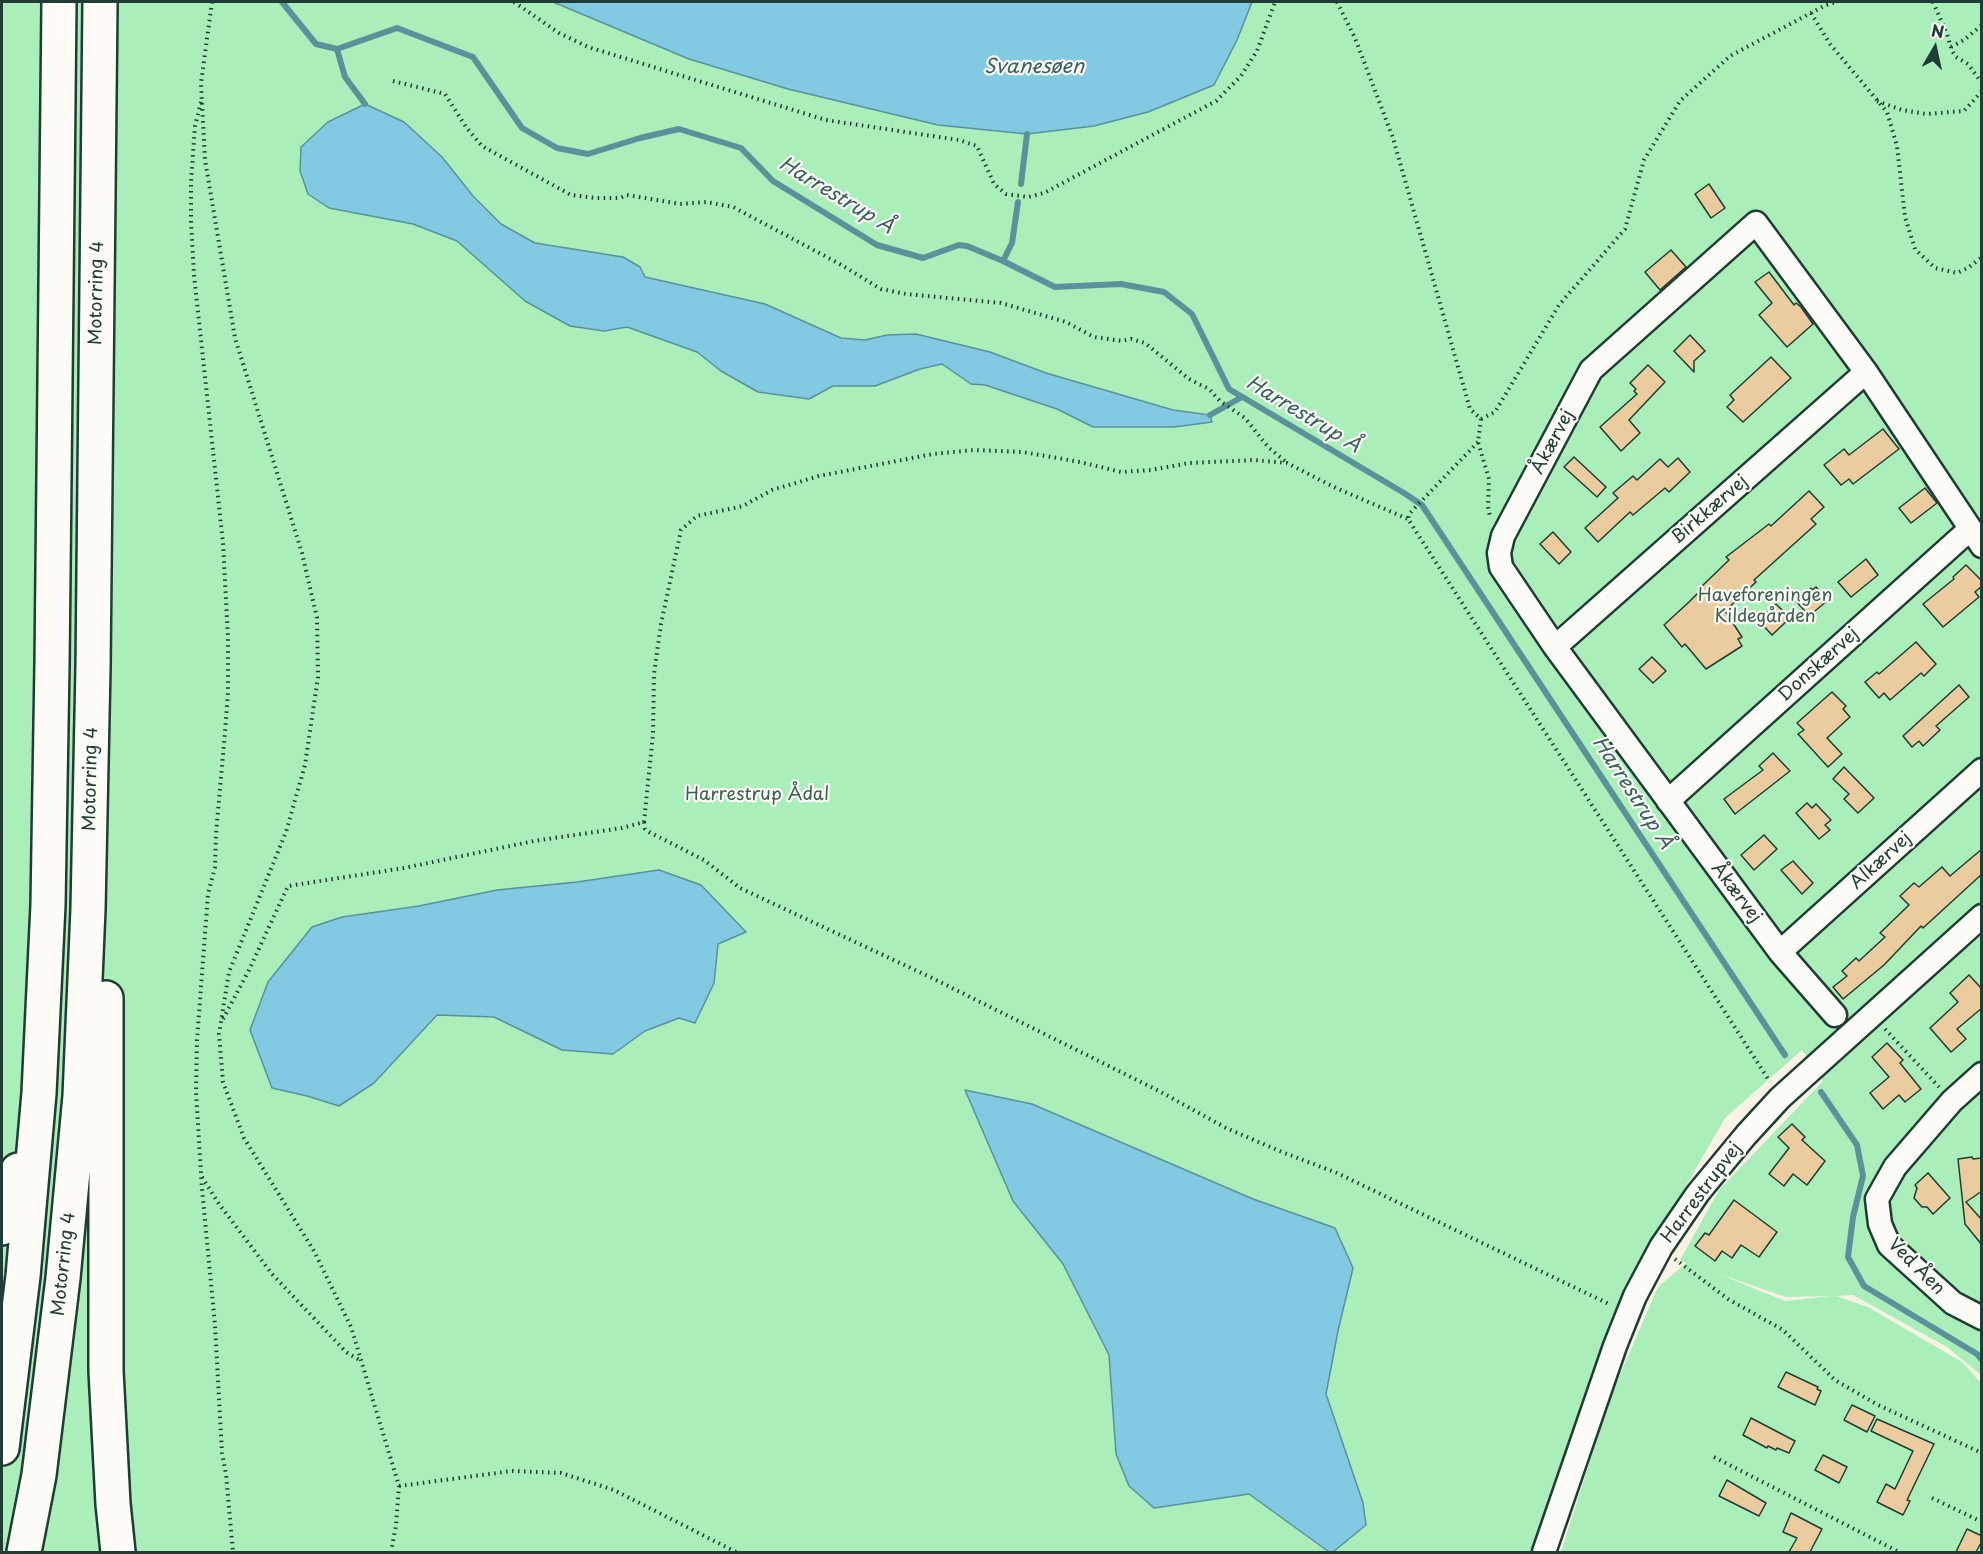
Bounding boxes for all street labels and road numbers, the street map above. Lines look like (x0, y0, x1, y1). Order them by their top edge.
street label: Motorring 4 (85, 241, 109, 345)
street label: Åkærvej (1527, 406, 1579, 478)
street label: Birkkærvej (1667, 471, 1753, 549)
street label: Donskærvej (1775, 623, 1863, 707)
street label: Motorring 4 (79, 727, 103, 831)
street label: Alkærvej (1846, 828, 1916, 894)
street label: Åkærvej (1706, 859, 1766, 927)
street label: Harrestrupvej (1657, 1139, 1747, 1247)
street label: Motorring 4 (48, 1211, 80, 1317)
street label: Ved Åen (1883, 1234, 1949, 1300)

